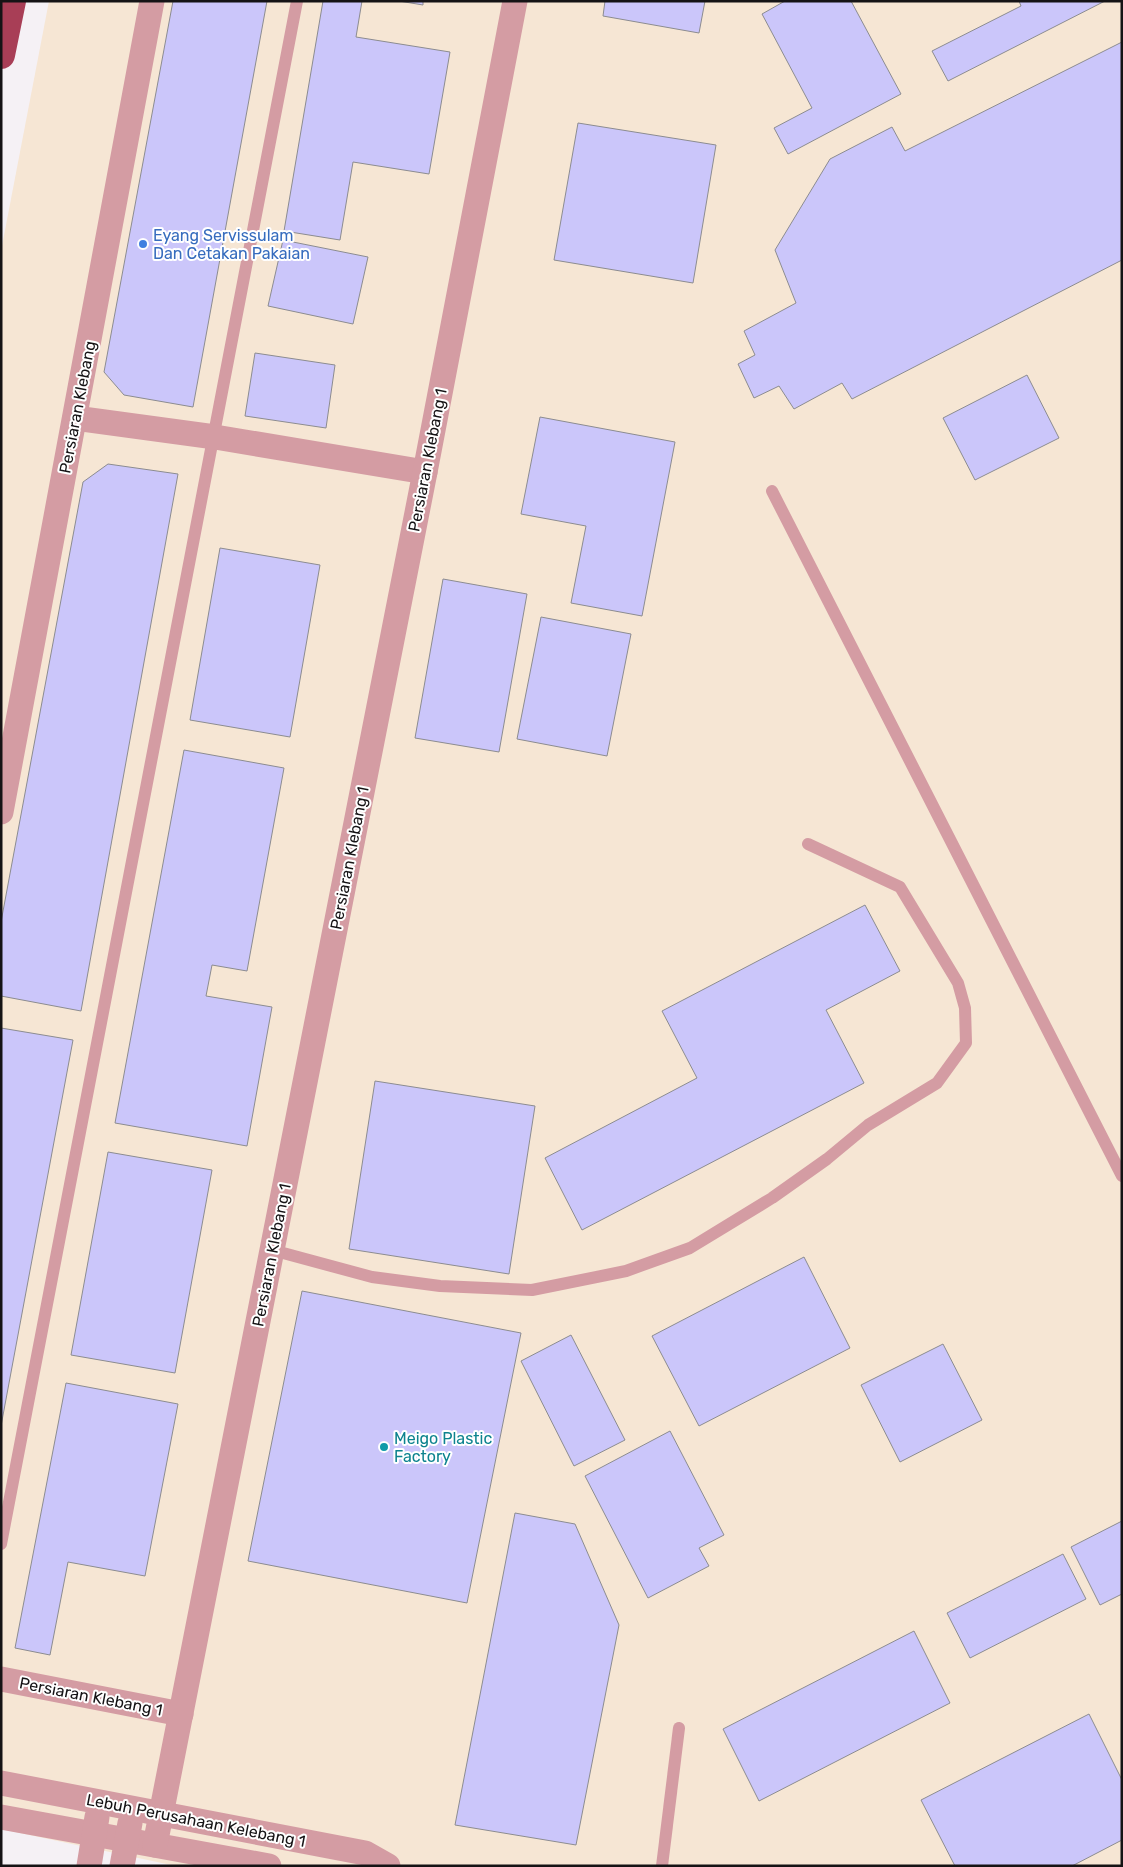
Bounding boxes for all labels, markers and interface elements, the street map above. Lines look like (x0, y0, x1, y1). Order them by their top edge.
place label: Eyang Servissulam Dan Cetakan Pakaian (153, 226, 310, 263)
marker: Eyang Servissulam Dan Cetakan Pakaian (137, 238, 149, 250)
street label: Persiaran Klebang (55, 339, 100, 475)
street label: Persiaran Klebang 1 (404, 387, 451, 533)
street label: Persiaran Klebang 1 (326, 785, 373, 931)
street label: Persiaran Klebang 1 (248, 1182, 295, 1328)
place label: Meigo Plastic Factory (394, 1429, 492, 1466)
marker: Meigo Plastic Factory (378, 1441, 390, 1453)
street label: Persiaran Klebang 1 (18, 1673, 164, 1720)
street label: Lebuh Perusahaan Kelebang 1 (85, 1790, 307, 1851)

